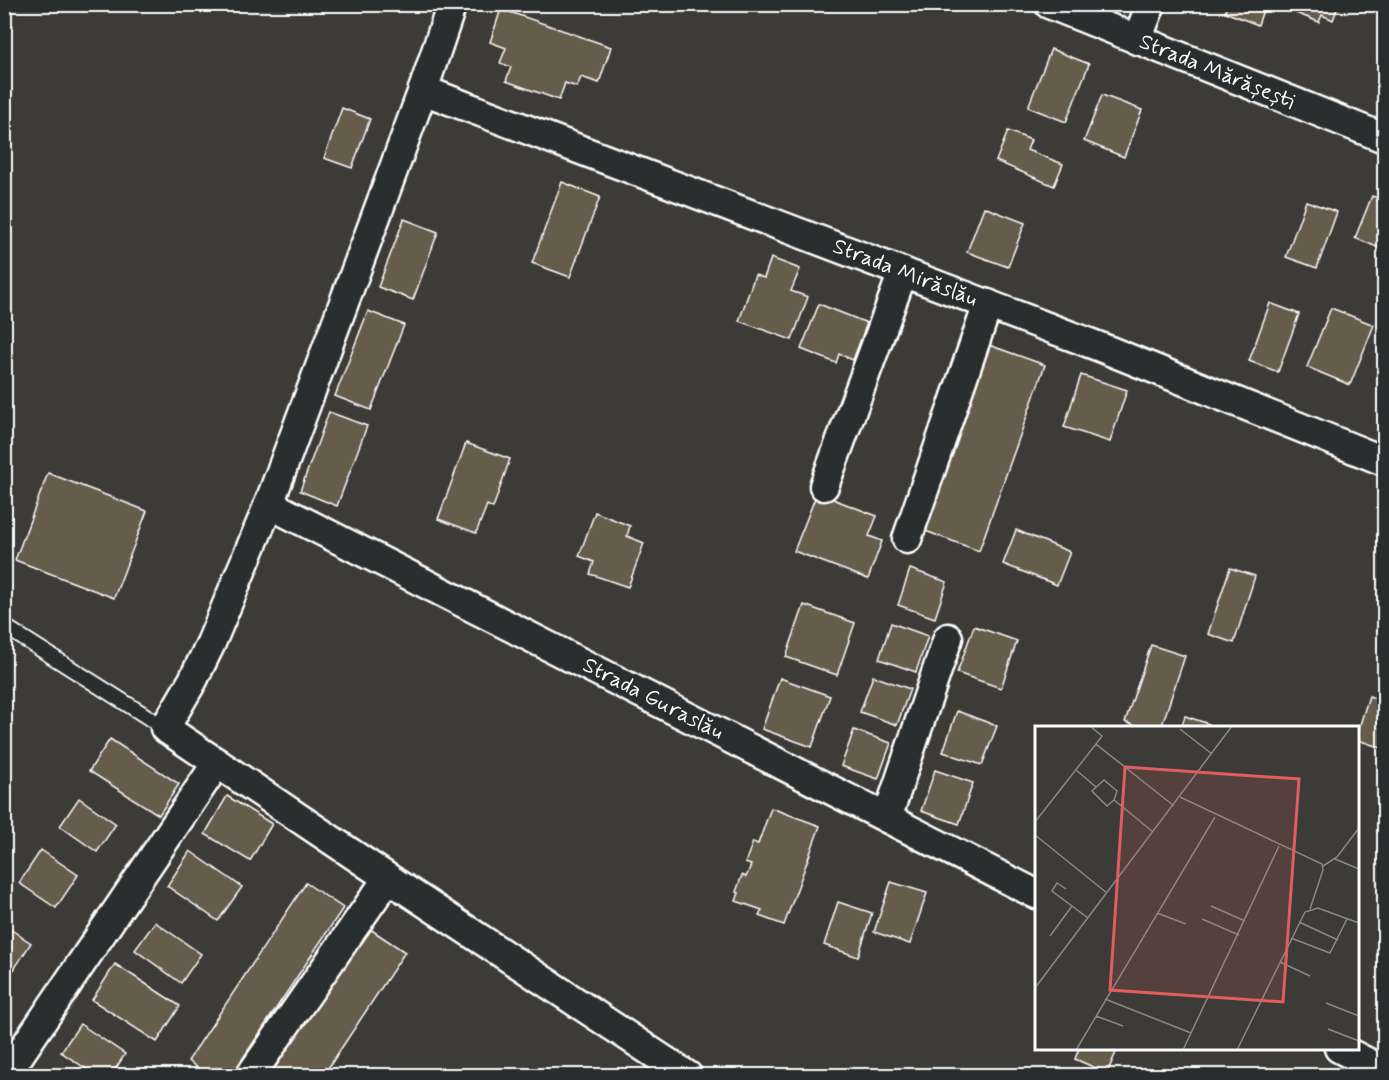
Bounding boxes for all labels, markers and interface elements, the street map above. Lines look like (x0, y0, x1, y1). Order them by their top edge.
street label: Strada Mărășești (1135, 28, 1299, 116)
street label: Strada Mirăslău (829, 233, 981, 313)
street label: Strada Guraslău (578, 652, 728, 747)
inset map (1035, 726, 1359, 1050)

